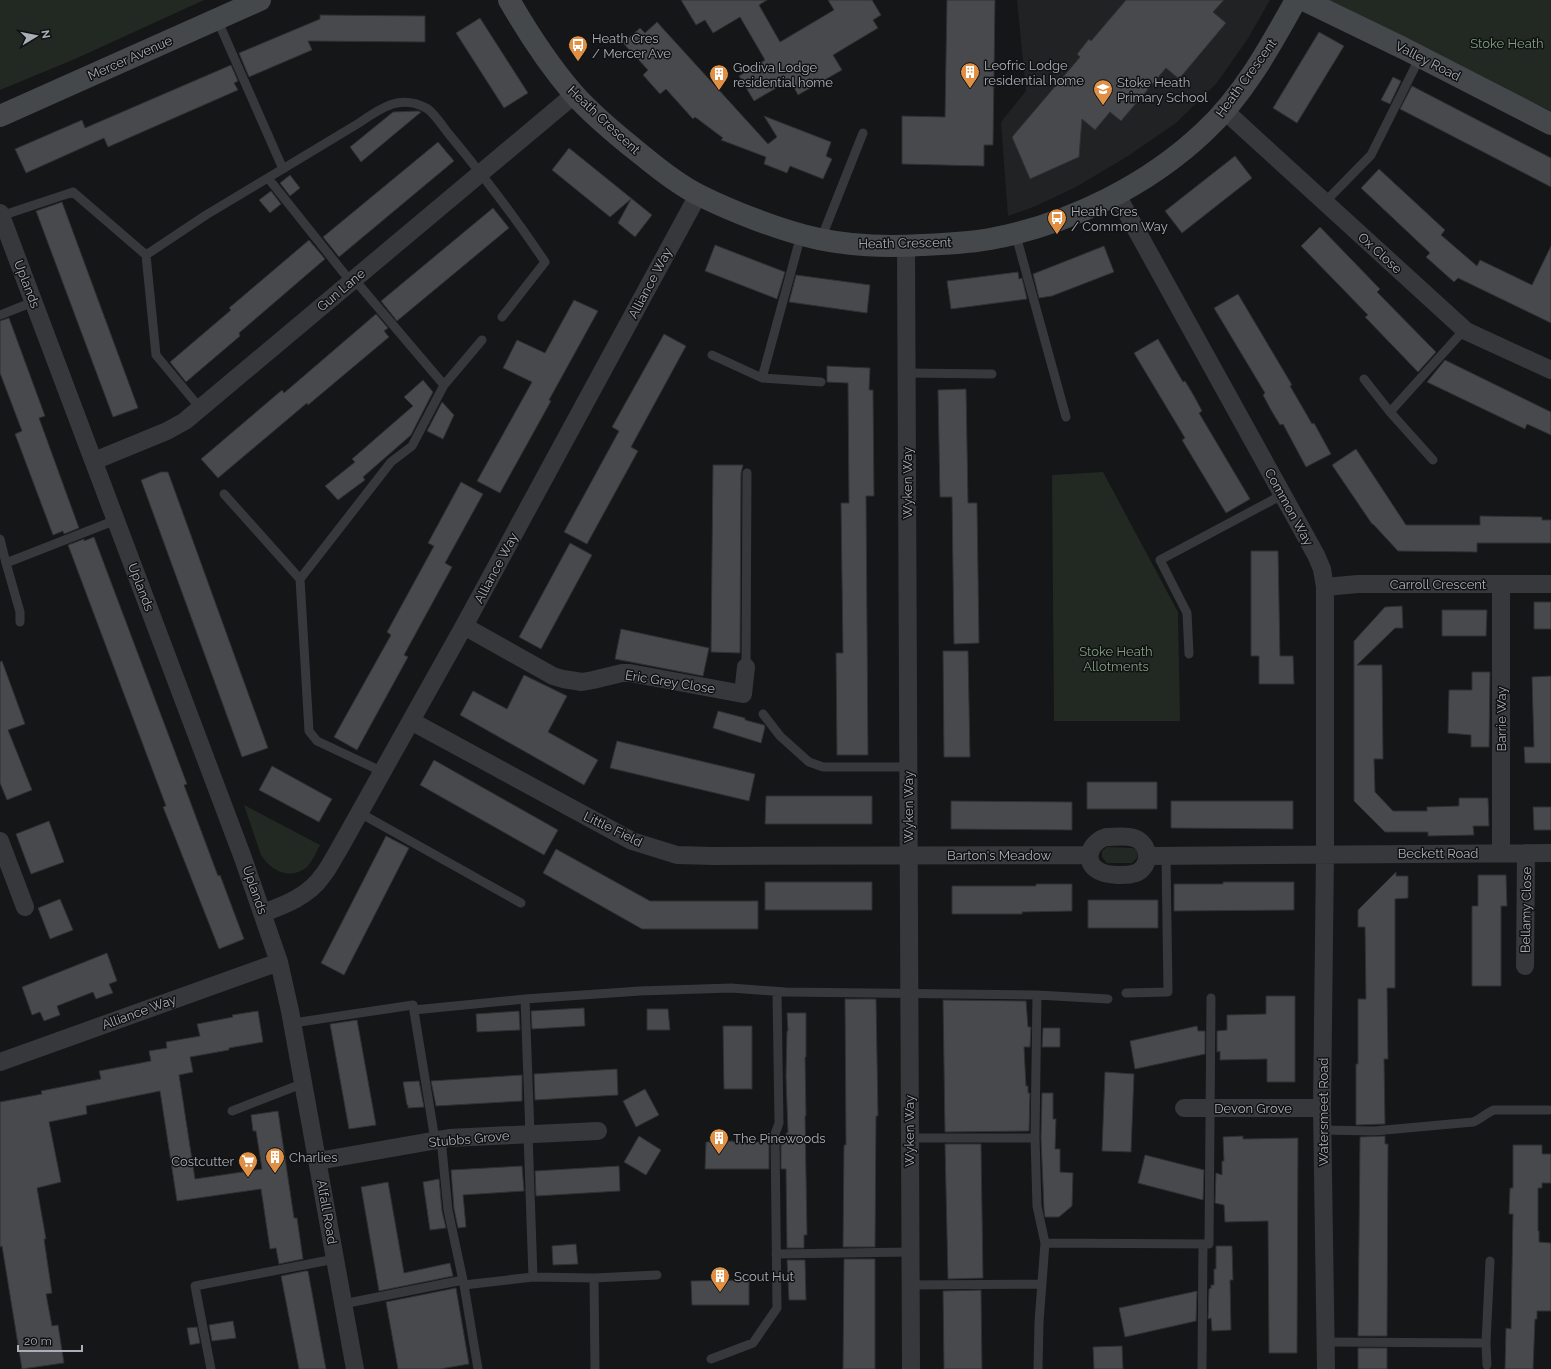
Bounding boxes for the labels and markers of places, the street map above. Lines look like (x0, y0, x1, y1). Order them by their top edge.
place label: Heath Cres / Mercer Ave (592, 31, 671, 61)
bus stop icon: Heath Cres / Mercer Ave (567, 34, 589, 62)
place label: Leofric Lodge residential home (984, 58, 1084, 88)
place label: Godiva Lodge residential home (733, 60, 833, 90)
building icon: Leofric Lodge residential home (959, 61, 981, 89)
building icon: Godiva Lodge residential home (708, 63, 730, 91)
place label: Stoke Heath Primary School (1117, 75, 1208, 105)
school or university icon: Stoke Heath Primary School (1092, 78, 1114, 106)
place label: Heath Cres / Common Way (1071, 204, 1168, 234)
bus stop icon: Heath Cres / Common Way (1046, 207, 1068, 235)
building icon: The Pinewoods (708, 1127, 730, 1155)
place label: The Pinewoods (733, 1131, 826, 1146)
building icon: Charlies (264, 1146, 286, 1174)
supermarket icon: Costcutter (237, 1150, 259, 1178)
place label: Charlies (289, 1150, 337, 1165)
place label: Costcutter (171, 1154, 234, 1169)
building icon: Scout Hut (709, 1265, 731, 1293)
place label: Scout Hut (734, 1269, 794, 1284)

